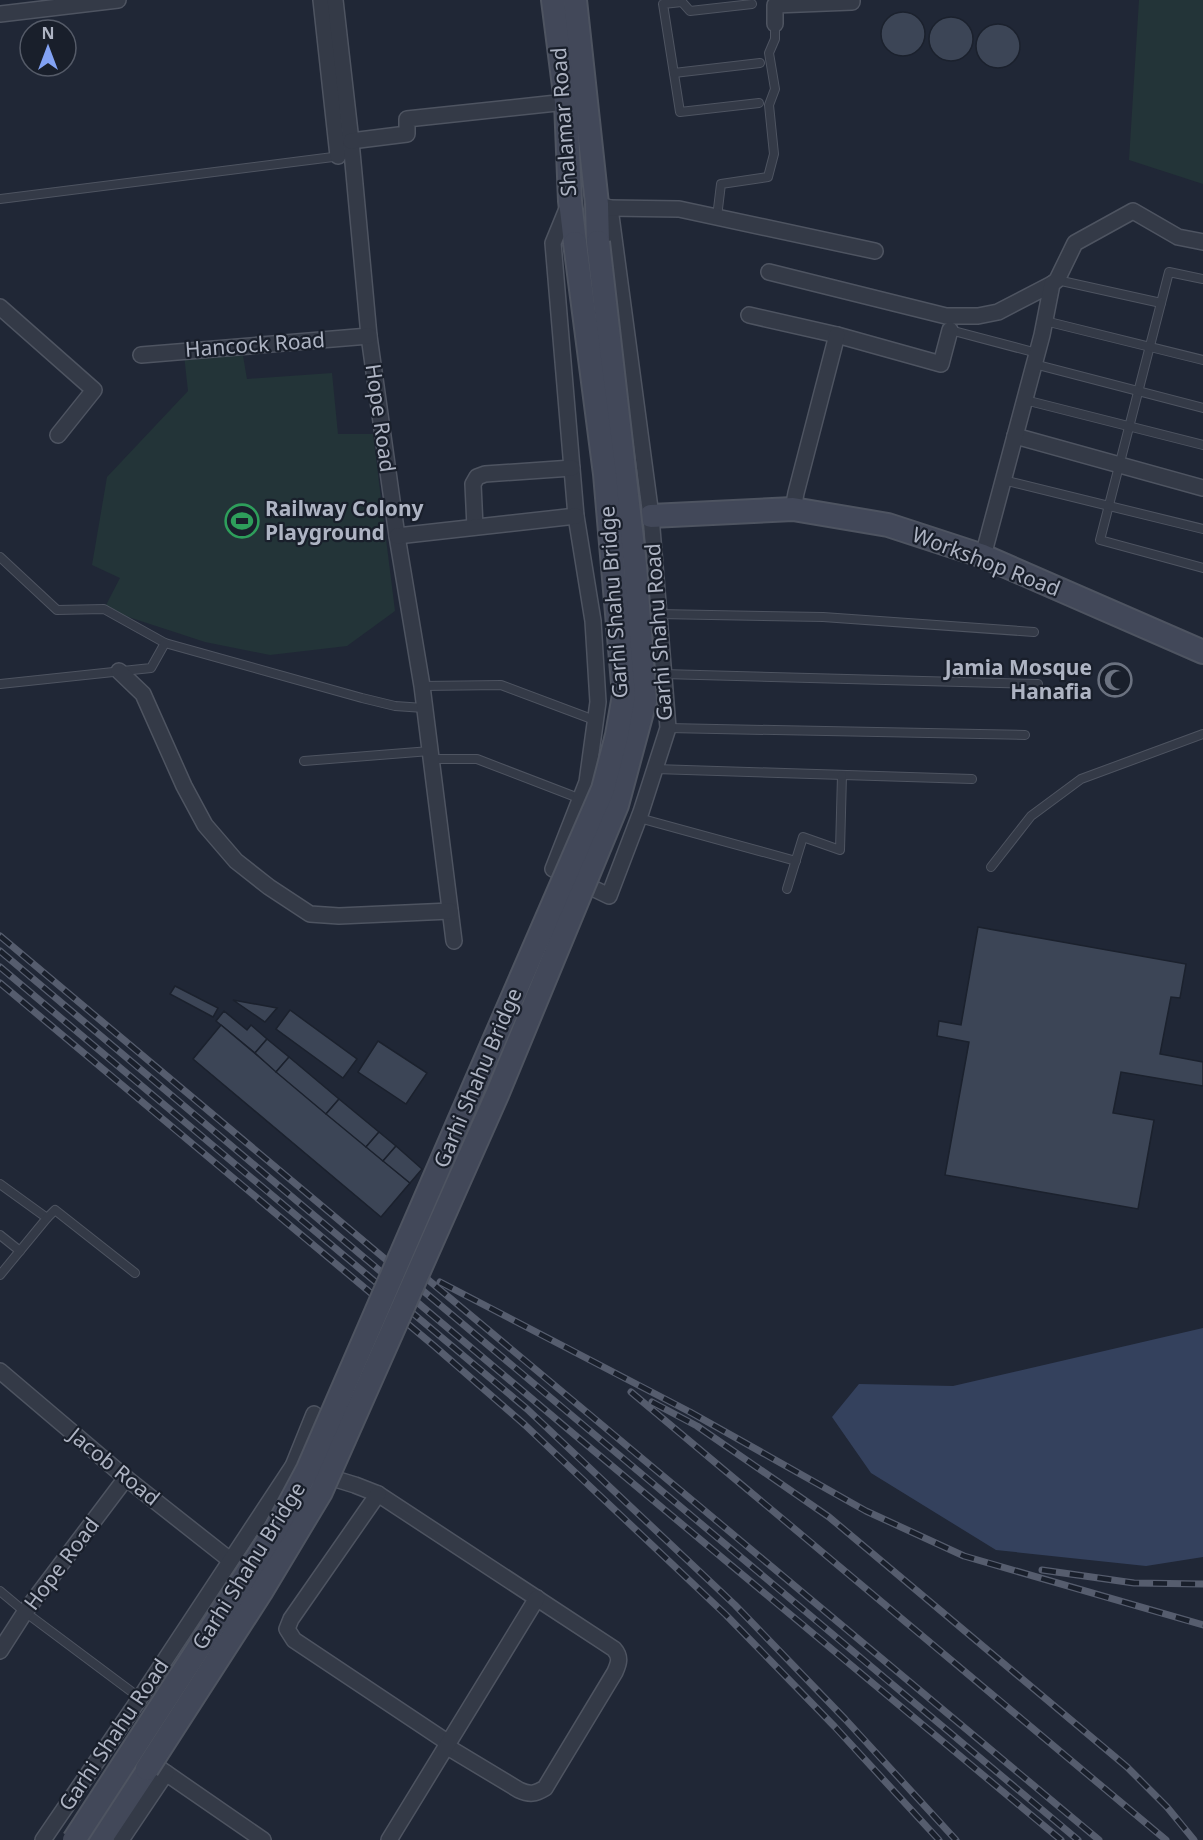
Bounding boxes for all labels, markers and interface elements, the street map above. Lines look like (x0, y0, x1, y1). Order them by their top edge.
north arrow (18, 18, 78, 78)
text: N (41, 22, 55, 44)
street label: Shalamar Road (544, 47, 582, 198)
street label: Hancock Road (184, 325, 326, 363)
street label: Hope Road (360, 362, 402, 474)
place label: Railway Colony Playground (265, 494, 424, 546)
sports icon: Railway Colony Playground (224, 503, 260, 539)
street label: Garhi Shahu Bridge (592, 505, 634, 699)
street label: Workshop Road (908, 520, 1064, 602)
street label: Garhi Shahu Road (638, 542, 678, 722)
place label: Jamia Mosque Hanafia (943, 653, 1092, 705)
mosque icon: Jamia Mosque Hanafia (1097, 662, 1133, 698)
street label: Garhi Shahu Bridge (427, 983, 528, 1172)
street label: Jacob Road (62, 1420, 166, 1511)
street label: Garhi Shahu Bridge (185, 1476, 311, 1655)
street label: Hope Road (17, 1511, 105, 1615)
street label: Garhi Shahu Road (52, 1653, 174, 1816)

